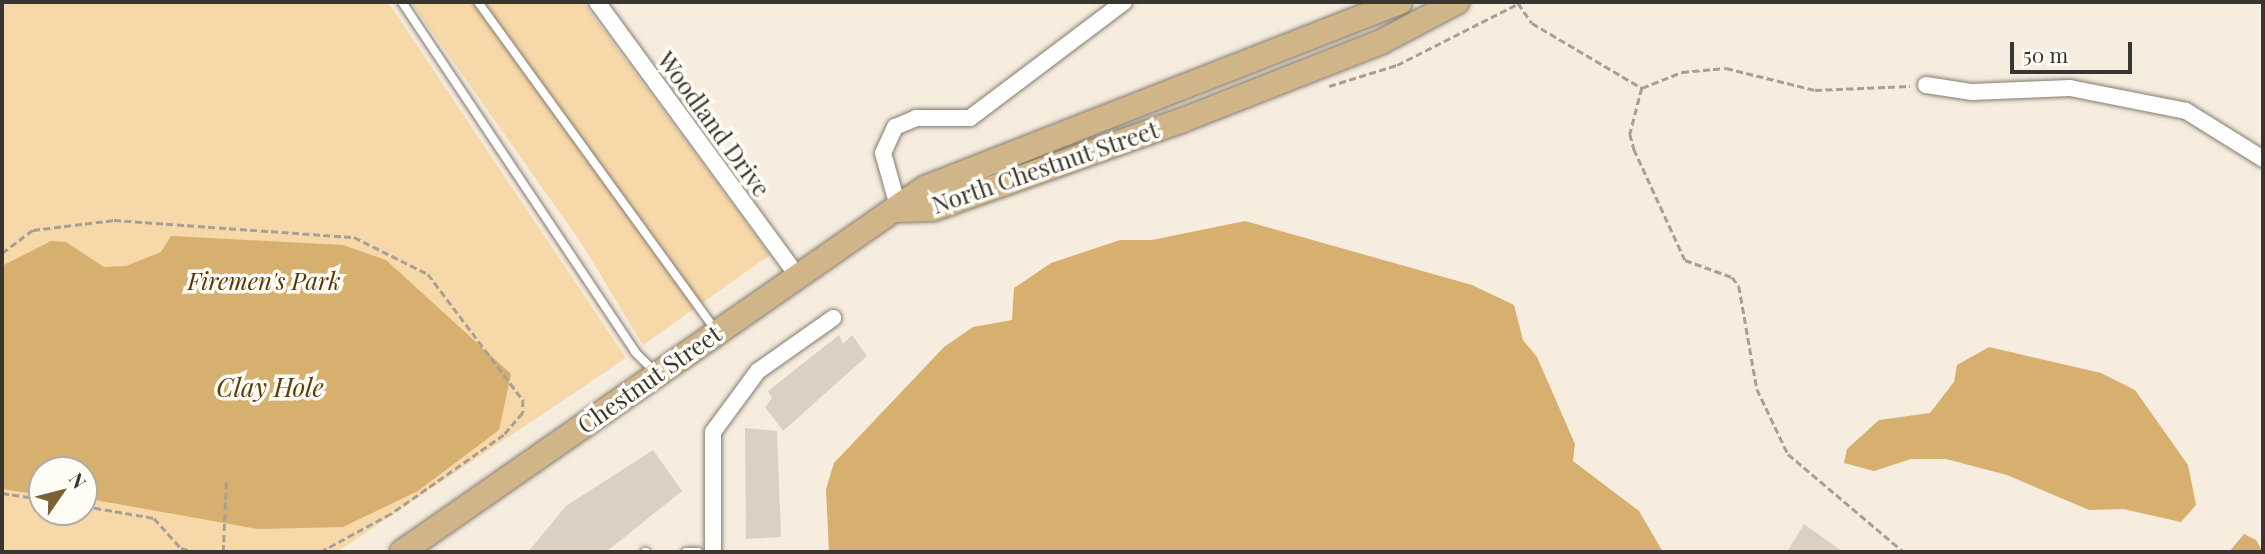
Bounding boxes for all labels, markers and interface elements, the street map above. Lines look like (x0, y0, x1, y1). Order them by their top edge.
scale bar (2013, 28, 2136, 72)
text: 50 m (2023, 40, 2068, 68)
street label: Woodland Drive (652, 46, 776, 202)
street label: North Chestnut Street (928, 115, 1162, 219)
park label: Firemen's Park (187, 267, 341, 295)
street label: Chestnut Street (571, 319, 727, 439)
water label: Clay Hole (216, 371, 324, 403)
north arrow (28, 456, 98, 526)
text: N (64, 467, 93, 493)

